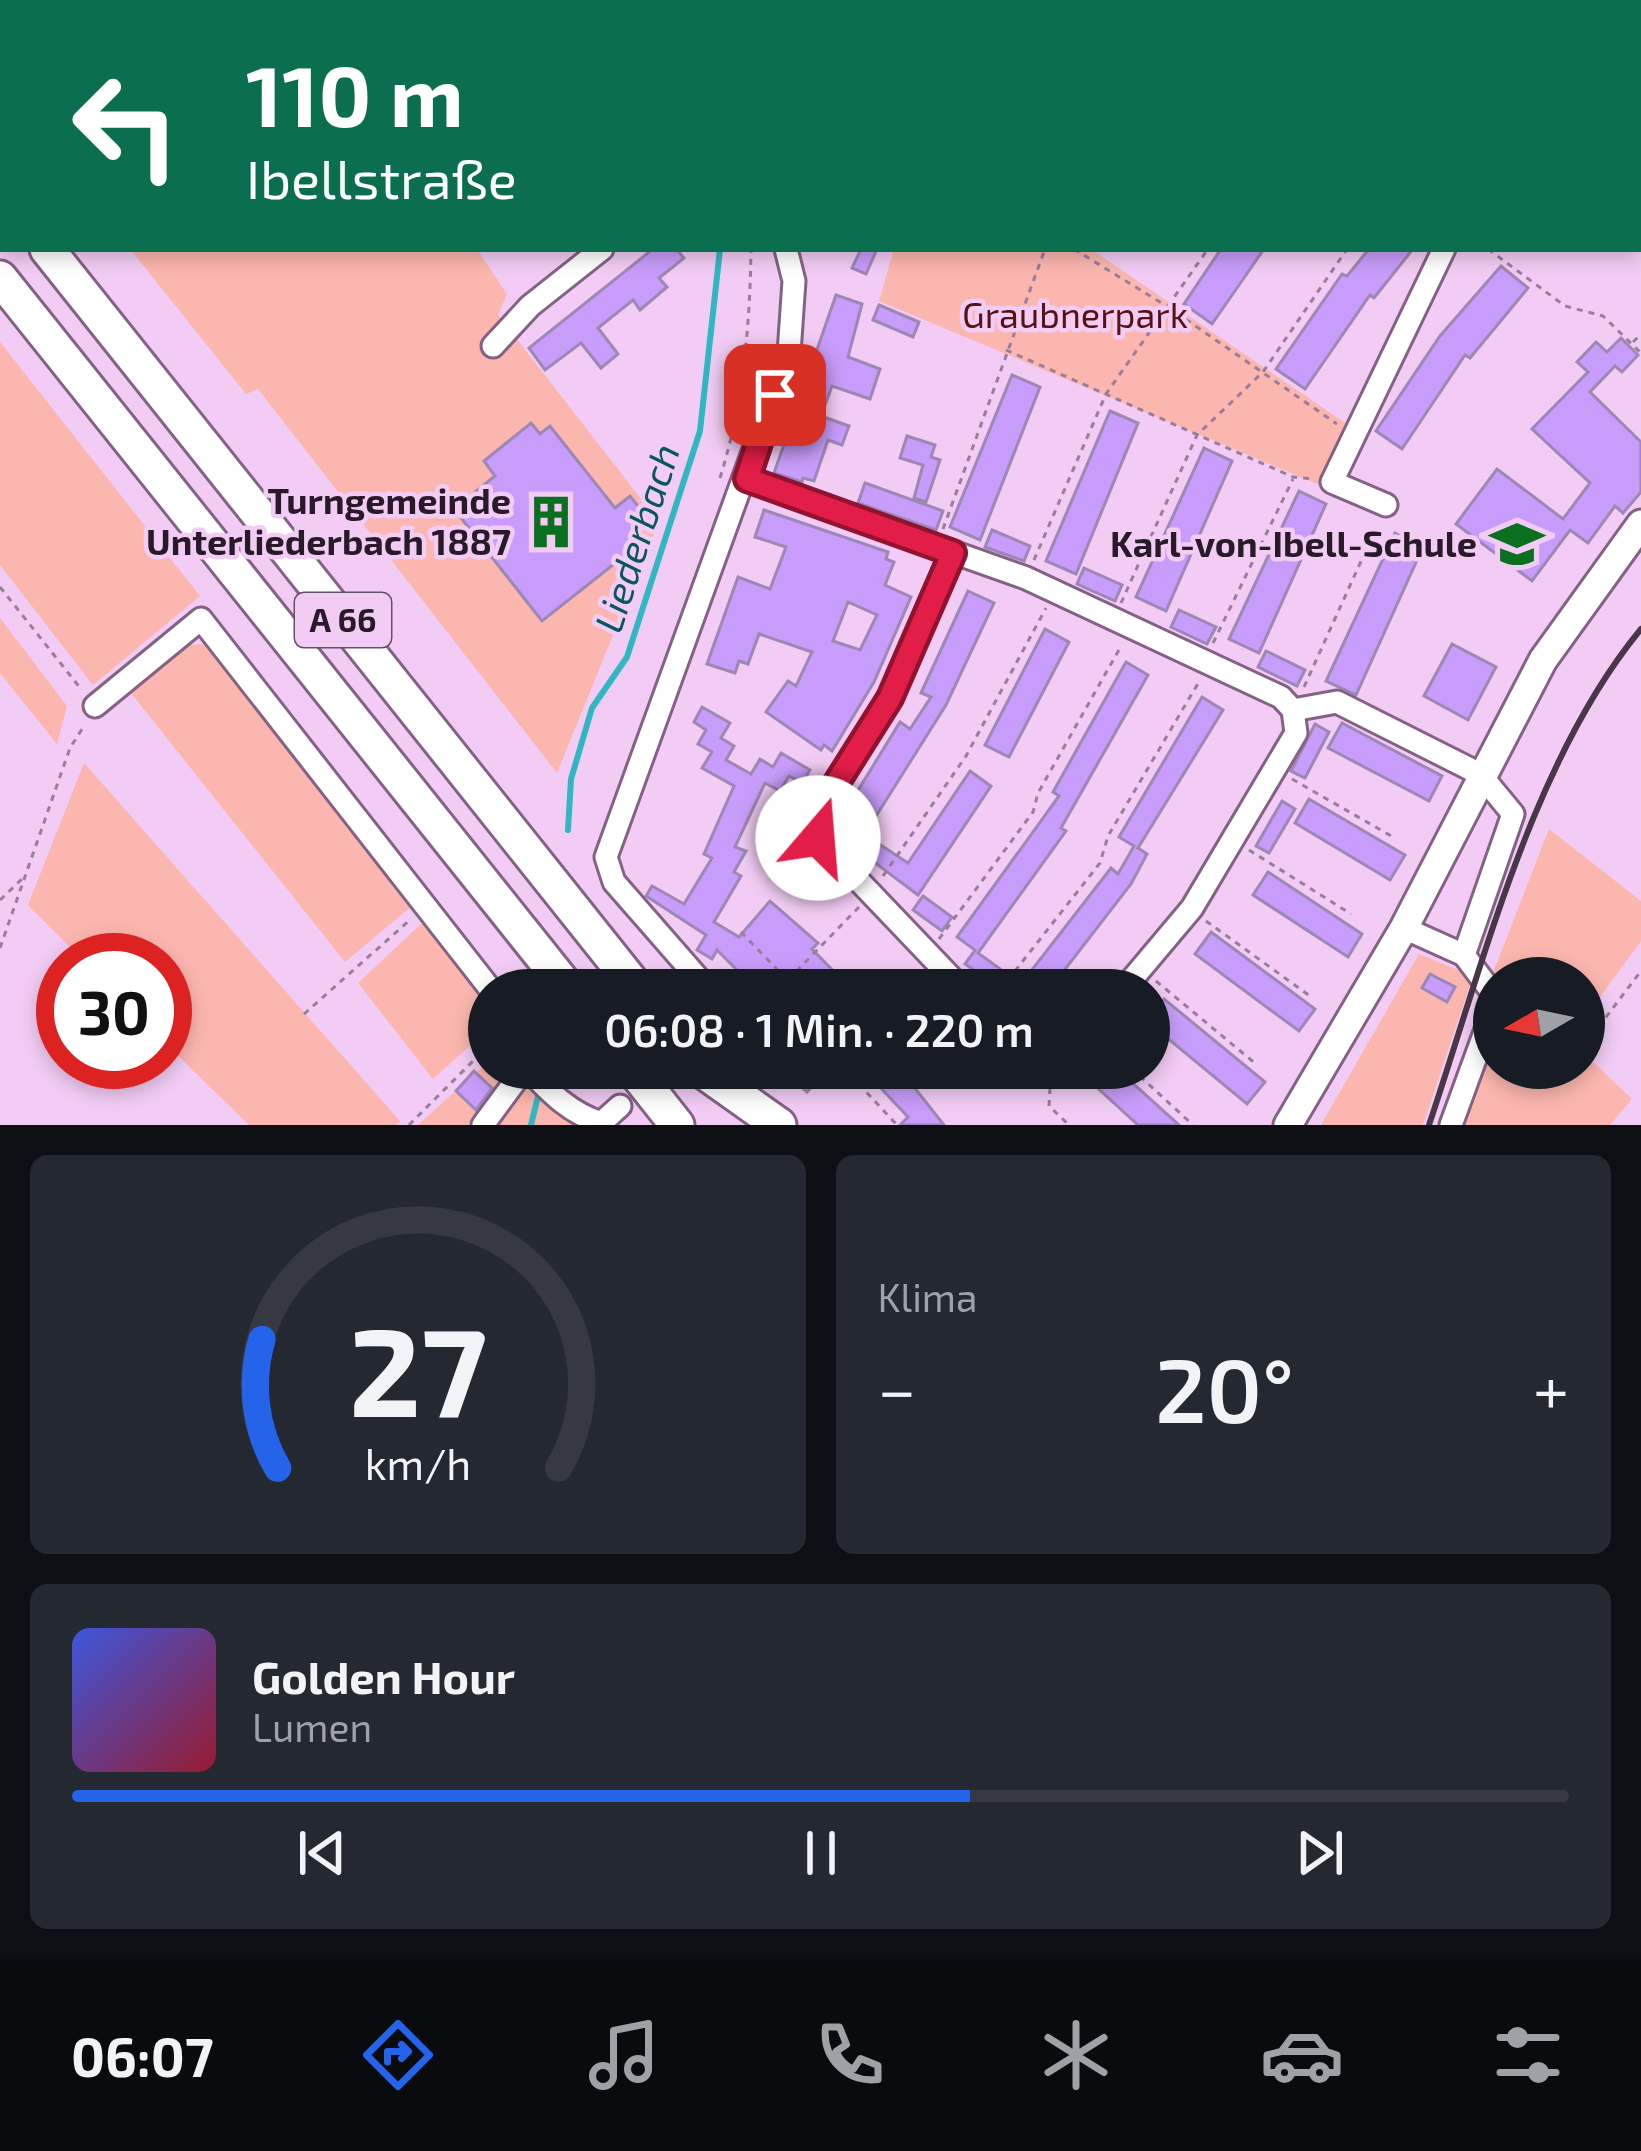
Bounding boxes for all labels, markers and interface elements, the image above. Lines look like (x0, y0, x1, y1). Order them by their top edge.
text: 110 m (246, 43, 464, 144)
icon: left (48, 48, 204, 204)
text: Ibellstraße (246, 145, 517, 210)
park label: Graubnerpark (962, 292, 1188, 335)
pin (724, 344, 826, 446)
icon: arrive (742, 362, 808, 428)
water label: Liederbach (583, 437, 688, 638)
place label: Turngemeinde Unterliederbach 1887 (146, 478, 511, 562)
building icon: Turngemeinde Unterliederbach 1887 (522, 493, 580, 551)
school or university icon: Karl-von-Ibell-Schule (1488, 515, 1546, 573)
place label: Karl-von-Ibell-Schule (1110, 521, 1477, 564)
road number: A 66 (295, 593, 391, 647)
position arrow (755, 775, 881, 901)
speed limit sign: 30 (36, 933, 192, 1089)
north arrow (1473, 957, 1605, 1089)
map controls (1473, 957, 1605, 1089)
text: 06:08 · 1 Min. · 220 m (604, 1002, 1034, 1056)
text: Klima (878, 1273, 977, 1320)
text: 27 (349, 1292, 487, 1442)
text: 20° (1155, 1333, 1294, 1441)
text: − (878, 1348, 916, 1427)
text: + (1533, 1348, 1569, 1427)
text: km/h (364, 1436, 471, 1488)
text: Golden Hour (252, 1649, 515, 1703)
text: Lumen (252, 1703, 372, 1750)
icon: previous (289, 1820, 355, 1886)
icon: pause (788, 1820, 854, 1886)
icon: next (1287, 1820, 1353, 1886)
icon: directions (356, 2013, 440, 2097)
icon: music (582, 2013, 666, 2097)
icon: phone (808, 2013, 892, 2097)
icon: climate (1034, 2013, 1118, 2097)
icon: car (1260, 2013, 1344, 2097)
icon: filters (1486, 2013, 1570, 2097)
text: 06:07 (71, 2023, 213, 2088)

